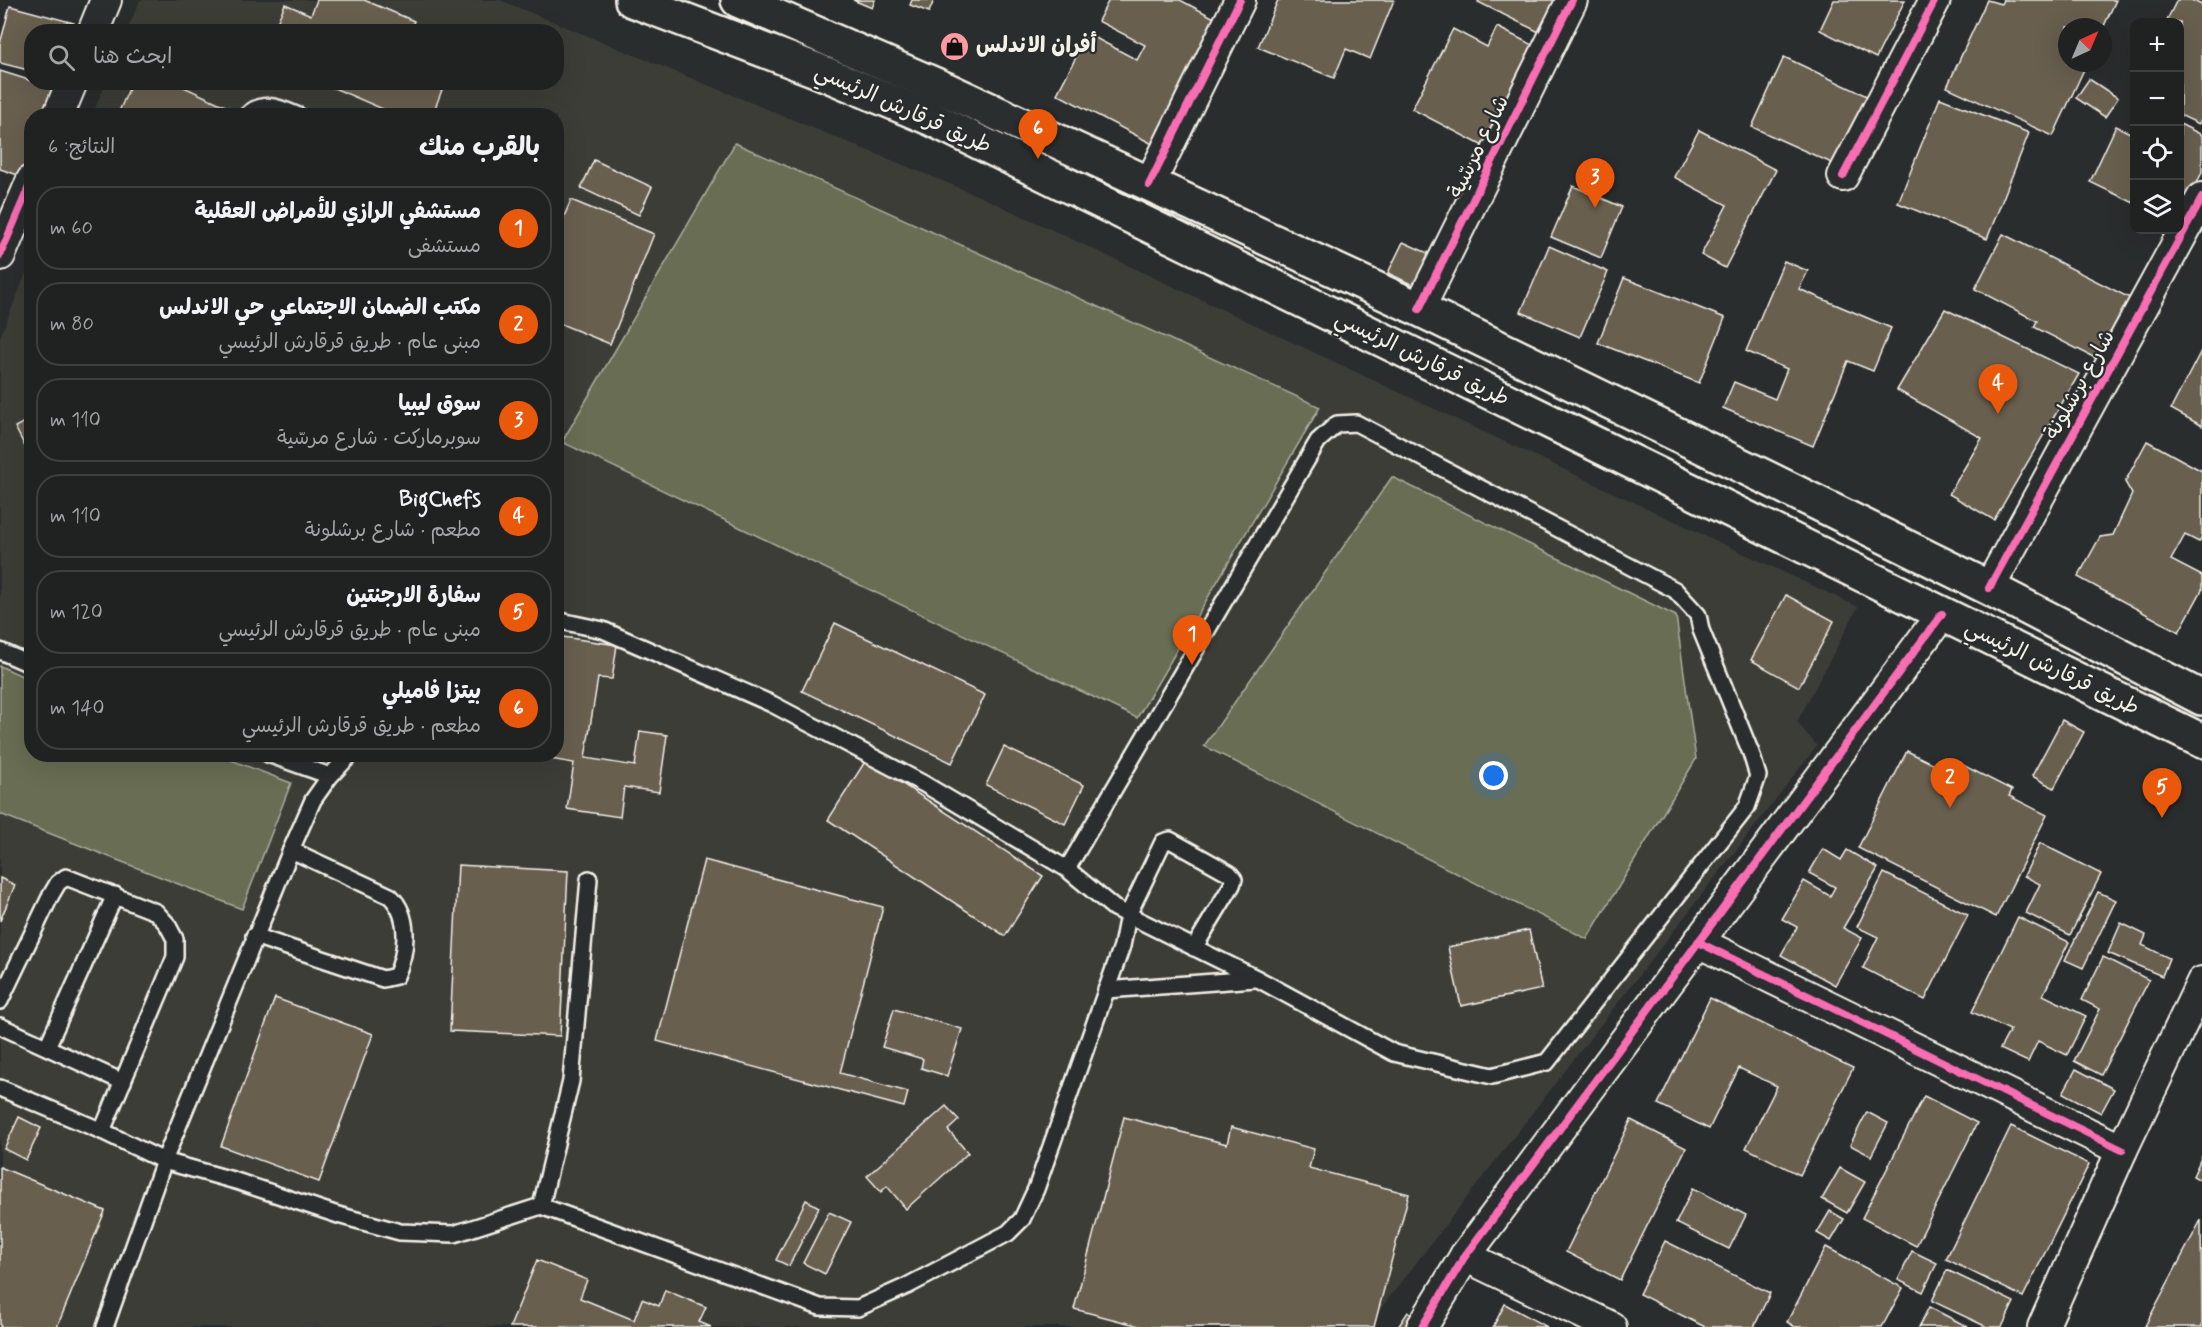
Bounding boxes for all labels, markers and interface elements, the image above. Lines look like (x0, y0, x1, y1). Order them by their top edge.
north arrow (2058, 18, 2112, 72)
map controls (2130, 18, 2184, 234)
button: + (2130, 18, 2184, 72)
search box (24, 24, 564, 90)
shop icon: أفران الاندلس (939, 30, 971, 62)
place label: أفران الاندلس (976, 31, 1096, 60)
icon: search (45, 41, 78, 74)
text: ابحث هنا (93, 43, 173, 71)
street label: طريق قرقارش الرئيسي (809, 57, 996, 164)
button: − (2130, 72, 2184, 126)
street label: شارع مرسّية (1442, 91, 1516, 203)
pin: 6 (1018, 110, 1058, 159)
button: locate (2130, 126, 2184, 180)
text: بالقرب منك (419, 131, 540, 165)
text: النتائج: 6 (48, 134, 115, 161)
pin: 3 (1576, 158, 1614, 208)
button: layers (2130, 180, 2184, 234)
text: مستشفي الرازي للأمراض العقلية (194, 198, 481, 226)
text: 60 m (50, 215, 93, 242)
text: 1 (514, 215, 523, 242)
text: مستشفى (408, 233, 481, 260)
text: مكتب الضمان الاجتماعي حي الاندلس (159, 294, 481, 322)
street label: طريق قرقارش الرئيسي (1328, 305, 1514, 417)
text: 80 m (50, 311, 94, 338)
text: 2 (514, 311, 523, 338)
street label: شارع برشلونة (2038, 325, 2122, 445)
text: مبنى عام · طريق قرقارش الرئيسي (218, 329, 481, 356)
pin: 4 (1978, 364, 2018, 414)
text: سوق ليبيا (398, 390, 481, 418)
text: 110 m (50, 407, 101, 434)
text: 3 (514, 407, 523, 434)
text: سوبرماركت · شارع مرسّية (277, 425, 481, 452)
text: BigChefs (399, 486, 481, 514)
text: 110 m (50, 503, 101, 530)
text: 4 (513, 503, 524, 530)
text: مطعم · شارع برشلونة (305, 517, 481, 544)
text: سفارة الارجنتين (346, 582, 481, 610)
text: 120 m (50, 599, 103, 626)
text: 5 (513, 599, 525, 626)
street label: طريق قرقارش الرئيسي (1958, 614, 2144, 726)
pin: 1 (1172, 616, 1212, 665)
text: مبنى عام · طريق قرقارش الرئيسي (218, 617, 481, 644)
text: بيتزا فاميلي (382, 678, 481, 706)
text: 140 m (50, 695, 104, 722)
text: 6 (513, 695, 524, 722)
text: مطعم · طريق قرقارش الرئيسي (242, 713, 481, 740)
pin: 2 (1930, 758, 1970, 808)
your location (1479, 761, 1508, 790)
pin: 5 (2142, 768, 2182, 818)

